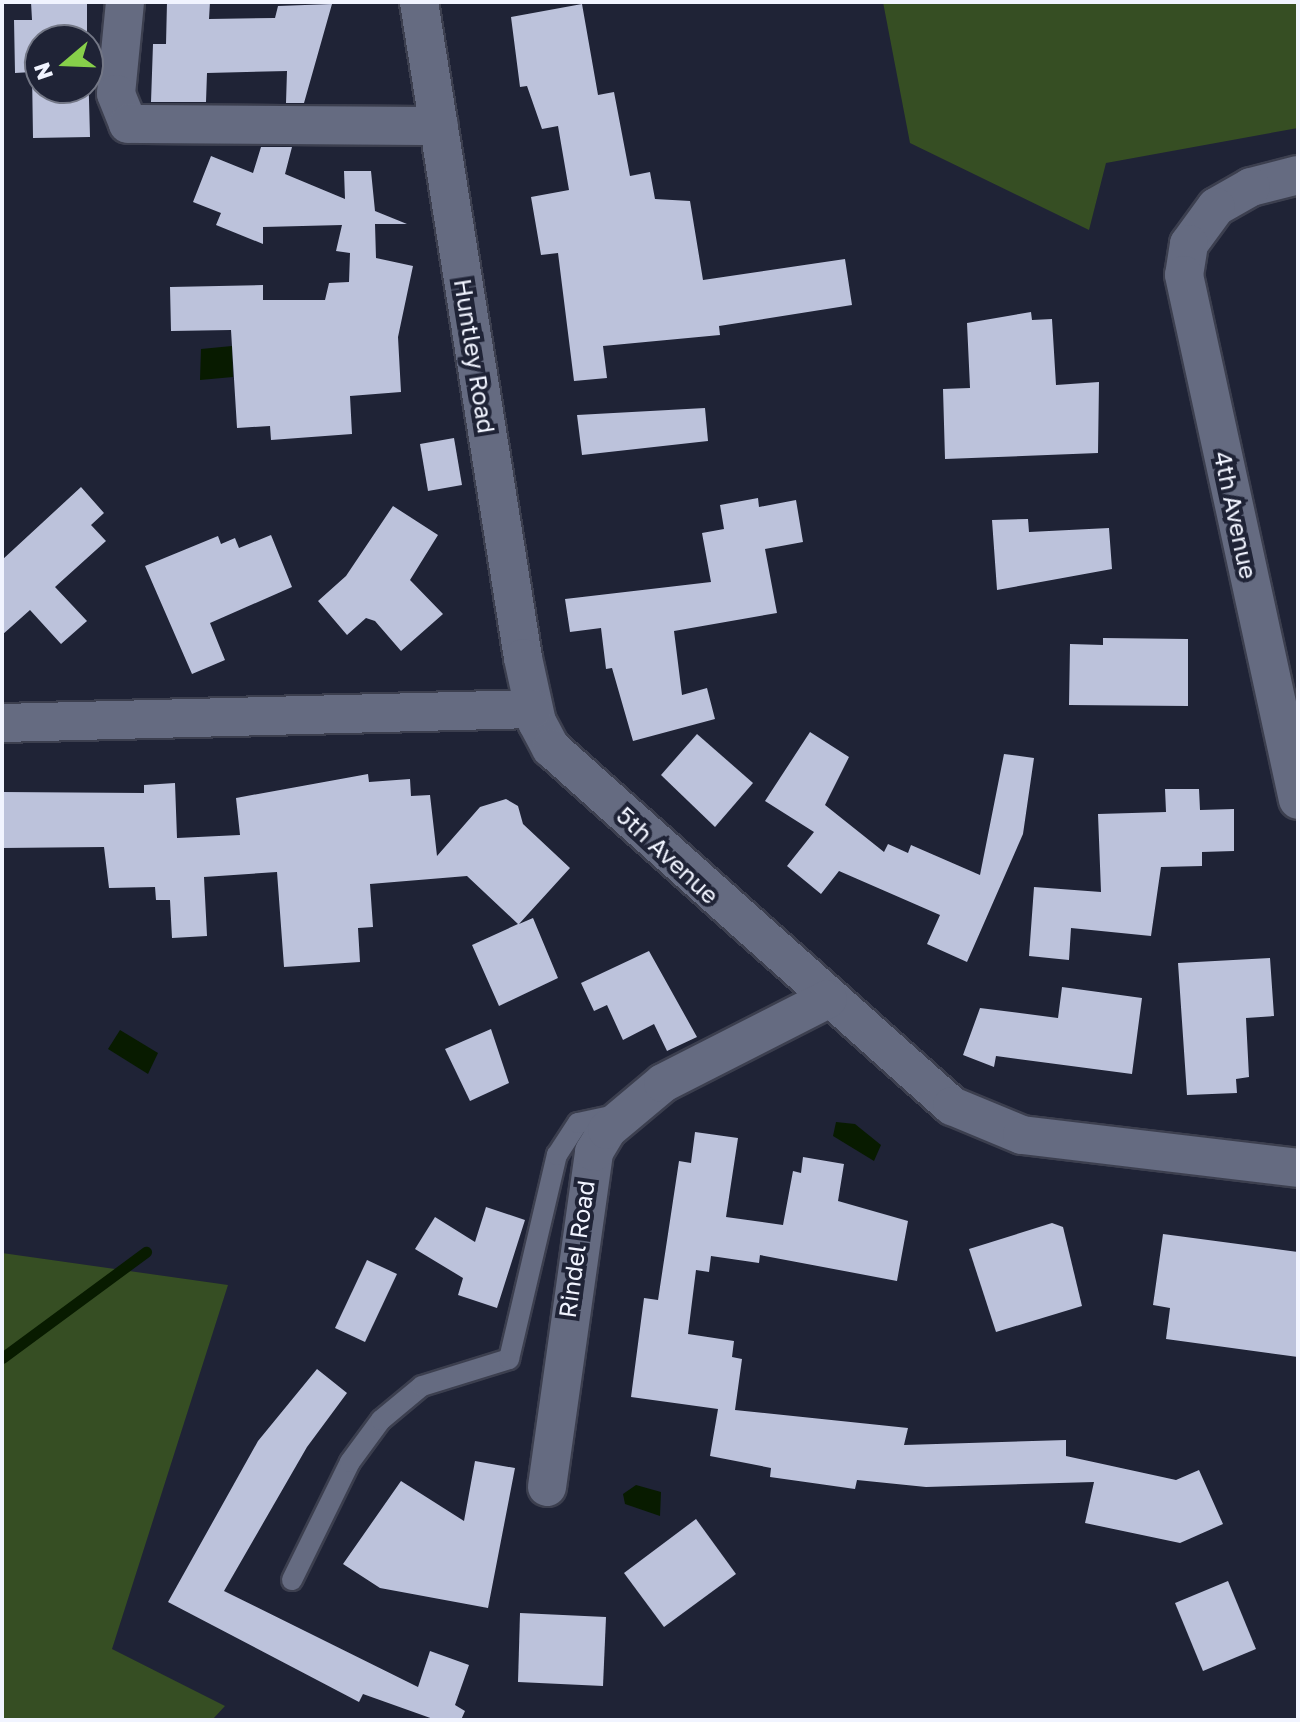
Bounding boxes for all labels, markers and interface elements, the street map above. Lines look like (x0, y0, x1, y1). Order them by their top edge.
north arrow (24, 24, 104, 104)
text: N (27, 59, 58, 84)
street label: Huntley Road (449, 277, 501, 435)
street label: 4th Avenue (1208, 449, 1264, 581)
street label: 5th Avenue (611, 800, 725, 910)
street label: Rindel Road (552, 1178, 600, 1320)

